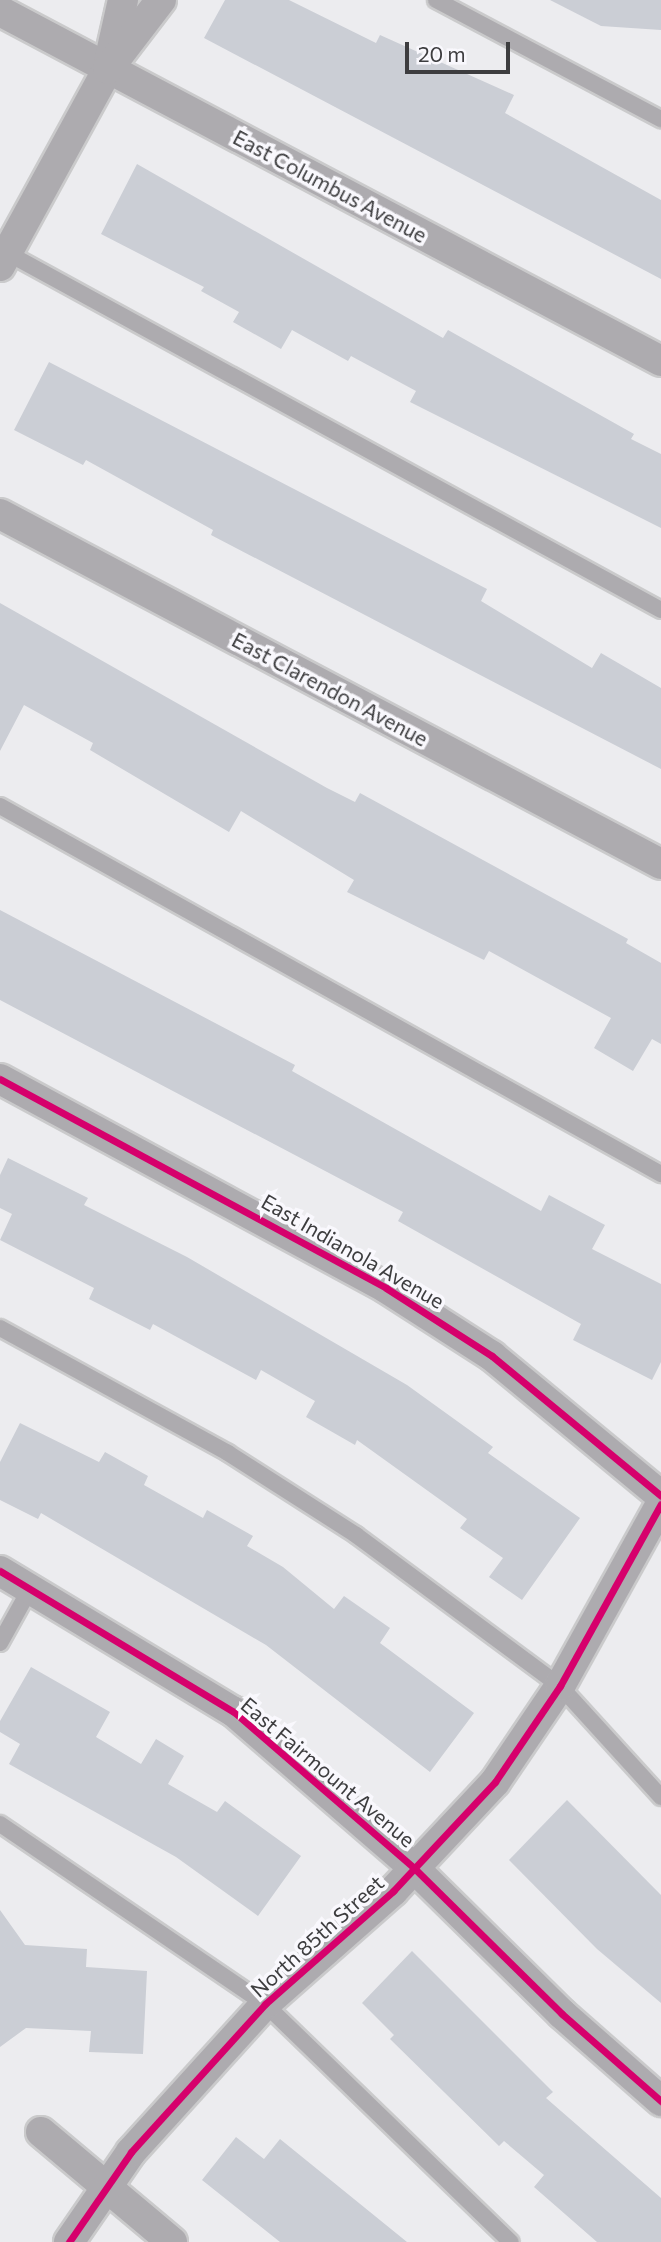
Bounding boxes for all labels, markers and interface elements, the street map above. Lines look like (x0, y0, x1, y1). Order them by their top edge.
scale bar (409, 28, 514, 72)
text: 20 m (418, 41, 466, 66)
street label: East Columbus Avenue (229, 124, 431, 248)
street label: East Clarendon Avenue (228, 627, 432, 751)
street label: East Indianola Avenue (257, 1188, 449, 1314)
street label: East Fairmount Avenue (236, 1692, 420, 1852)
street label: North 85th Street (245, 1870, 389, 2002)

